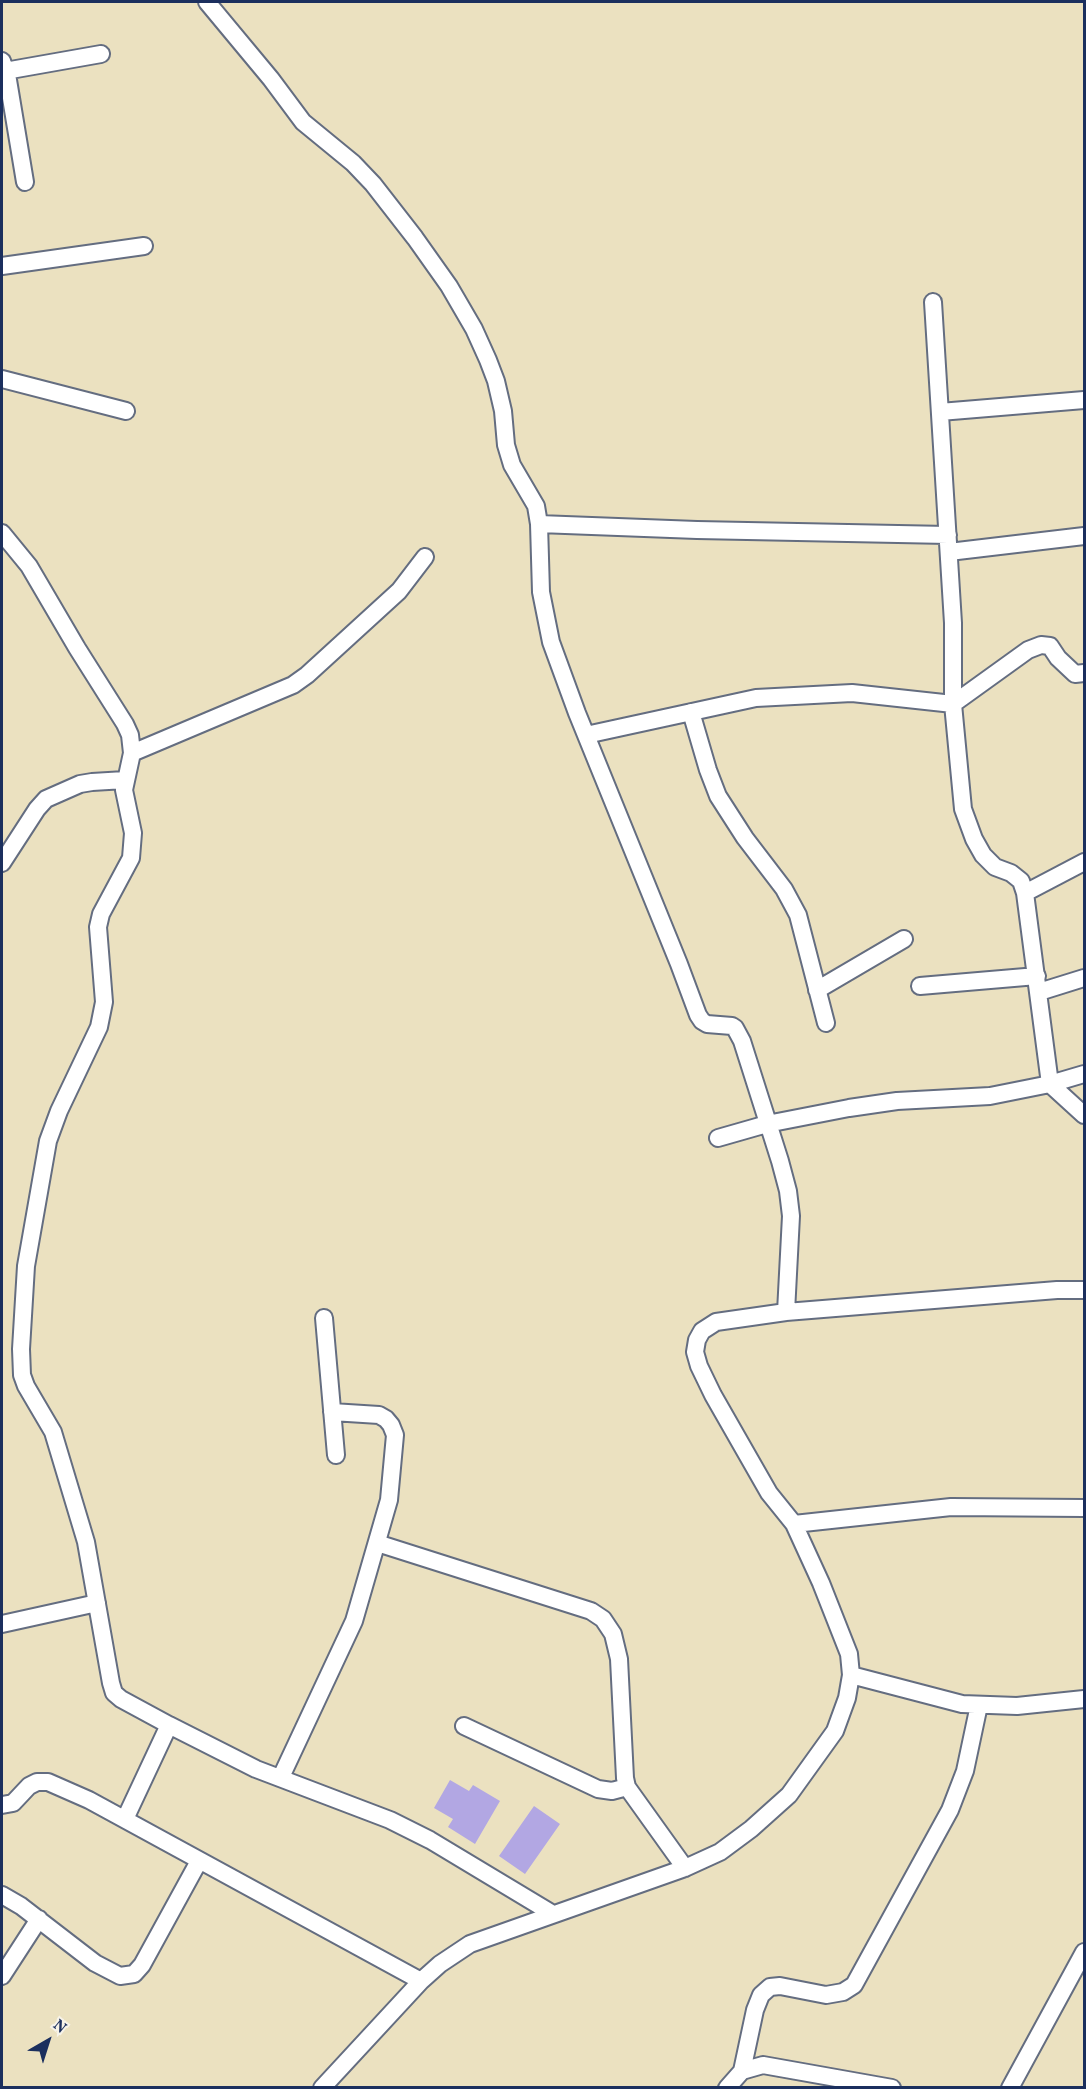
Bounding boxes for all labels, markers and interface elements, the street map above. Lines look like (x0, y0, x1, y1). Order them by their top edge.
north arrow (18, 2011, 78, 2071)
text: N (48, 2015, 71, 2039)

